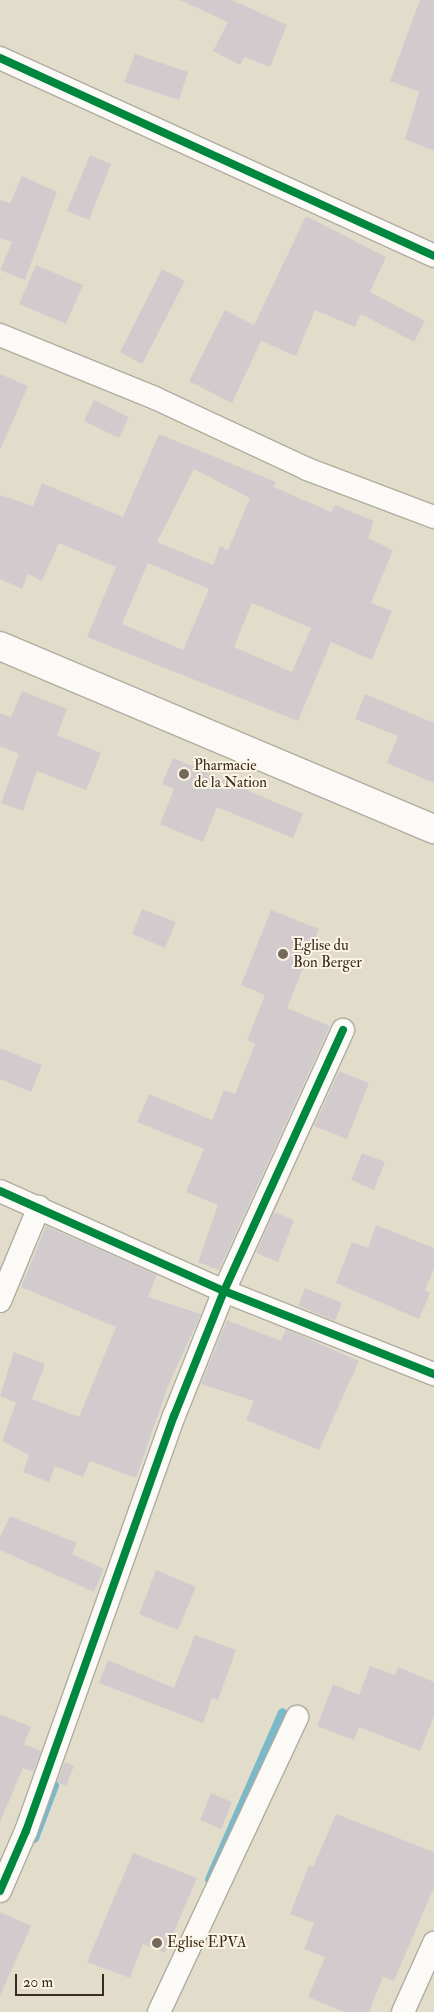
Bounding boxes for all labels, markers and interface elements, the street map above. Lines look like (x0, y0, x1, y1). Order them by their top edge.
place label: Pharmacie de la Nation (194, 756, 267, 791)
marker: Pharmacie de la Nation (178, 768, 190, 780)
place label: Eglise du Bon Berger (293, 936, 362, 971)
marker: Eglise du Bon Berger (277, 948, 289, 960)
place label: Eglise EPVA (167, 1934, 247, 1952)
marker: Eglise EPVA (151, 1937, 163, 1949)
scale bar (18, 1964, 106, 1996)
text: 20 m (23, 1973, 53, 1992)

